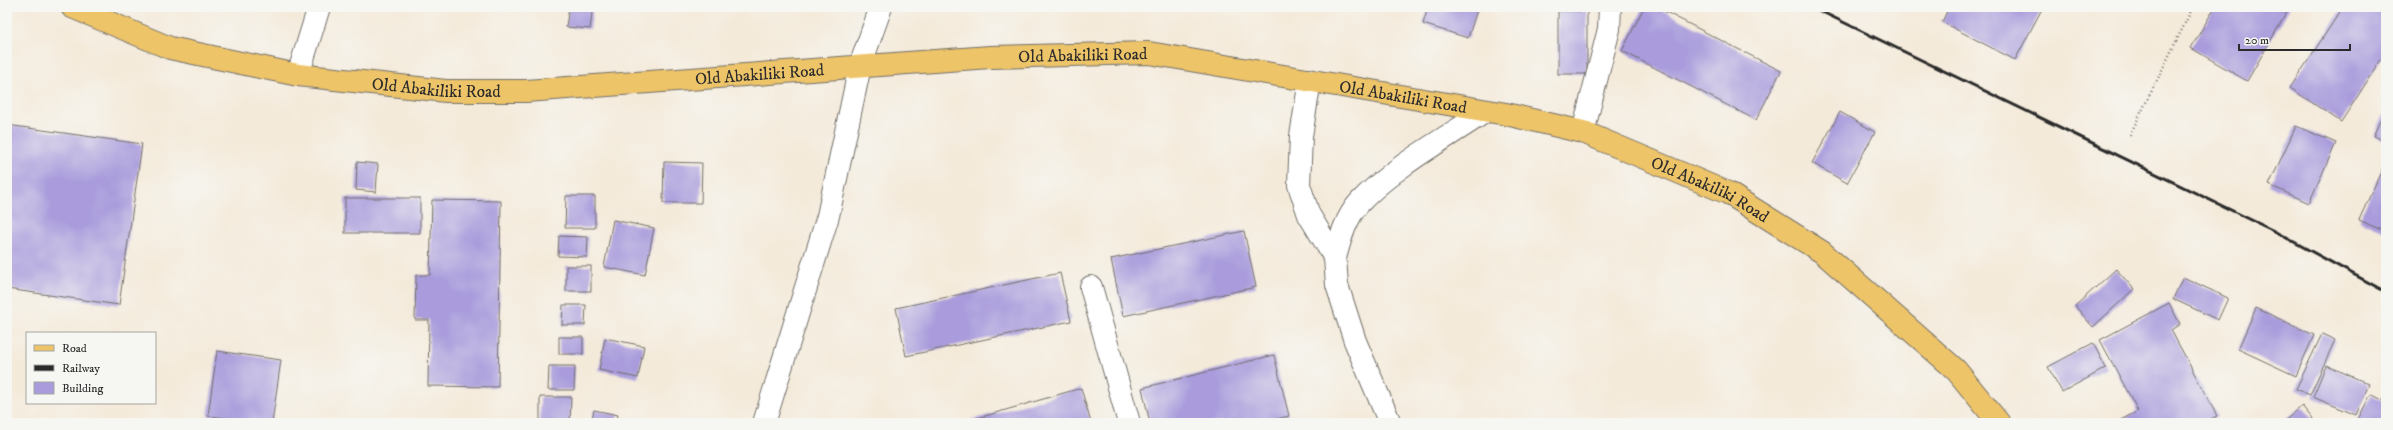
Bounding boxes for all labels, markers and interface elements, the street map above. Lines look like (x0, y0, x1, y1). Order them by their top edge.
scale bar (2239, 26, 2350, 52)
text: 20 m (2245, 33, 2269, 48)
street label: Old Abakiliki Road (1018, 43, 1148, 68)
street label: Old Abakiliki Road (694, 59, 825, 91)
street label: Old Abakiliki Road (371, 73, 501, 103)
street label: Old Abakiliki Road (1337, 76, 1469, 119)
street label: Old Abakiliki Road (1647, 152, 1773, 228)
legend (26, 332, 156, 404)
text: Road (62, 341, 87, 356)
text: Railway (62, 361, 100, 376)
text: Building (62, 381, 103, 396)

